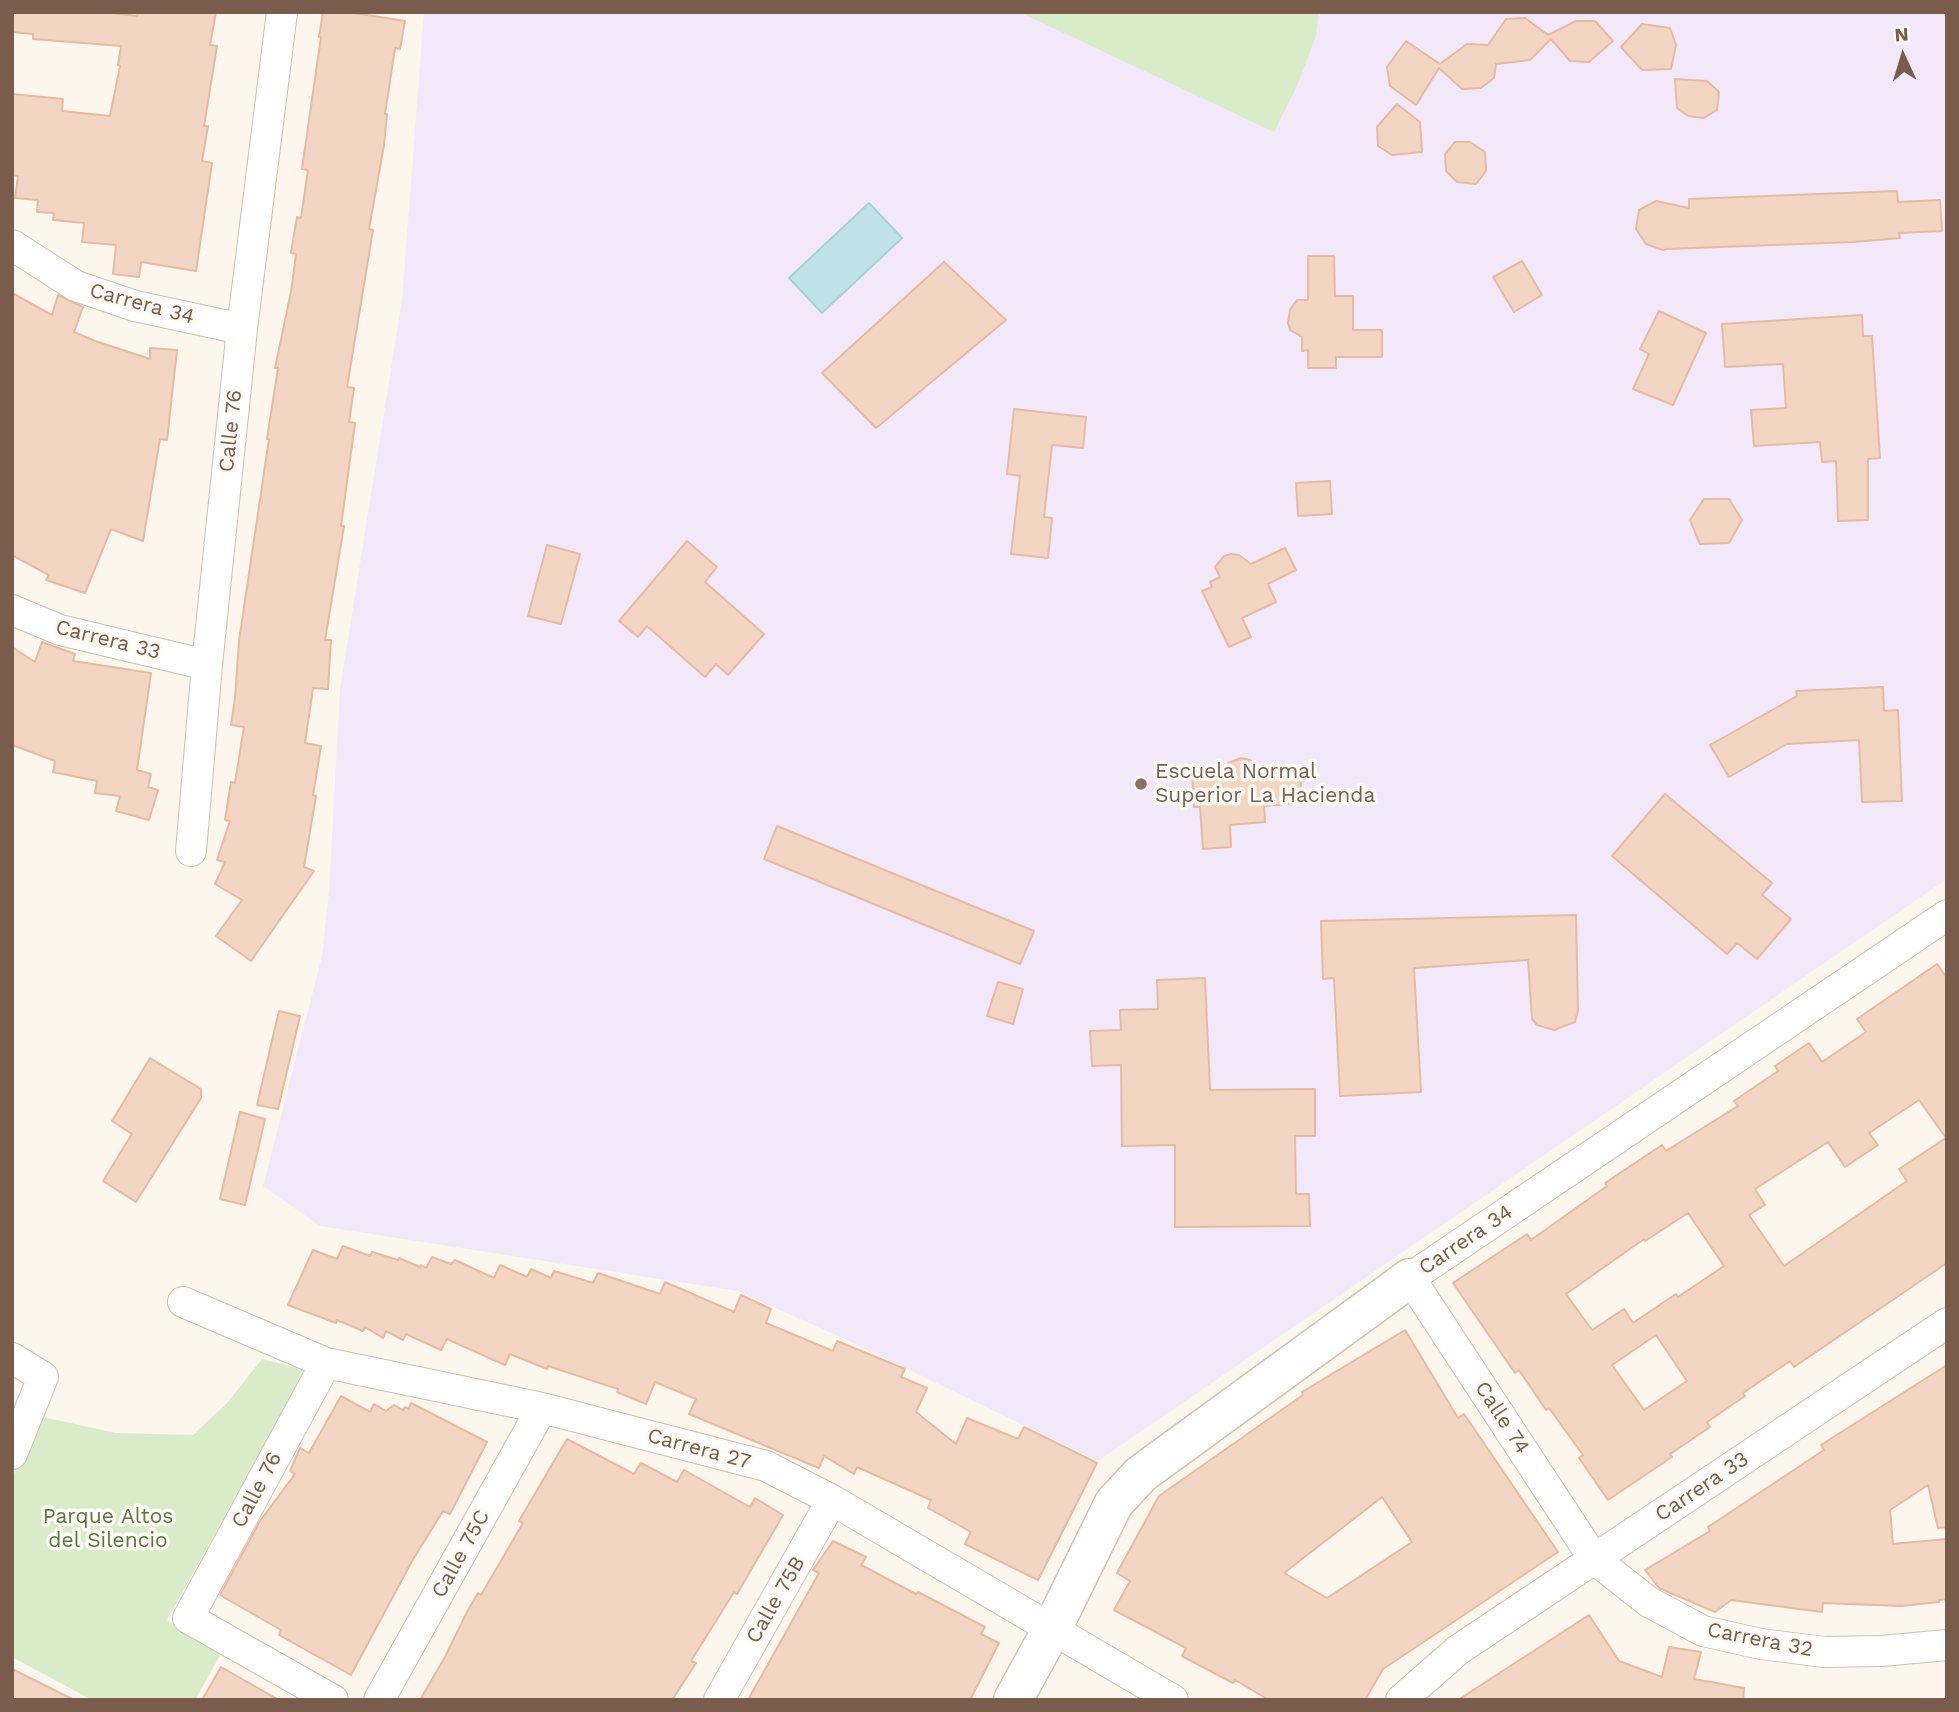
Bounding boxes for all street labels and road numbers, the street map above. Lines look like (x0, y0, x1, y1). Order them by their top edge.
street label: Carrera 34 (87, 278, 197, 330)
street label: Calle 76 (214, 389, 248, 473)
street label: Carrera 33 (53, 615, 163, 665)
street label: Carrera 34 (1414, 1199, 1518, 1281)
street label: Calle 74 (1469, 1377, 1535, 1459)
street label: Carrera 27 (644, 1423, 754, 1475)
street label: Carrera 33 (1651, 1447, 1753, 1527)
street label: Calle 76 (226, 1448, 288, 1532)
street label: Calle 75C (427, 1506, 495, 1602)
street label: Calle 75B (741, 1552, 811, 1648)
street label: Carrera 32 (1705, 1617, 1815, 1663)

